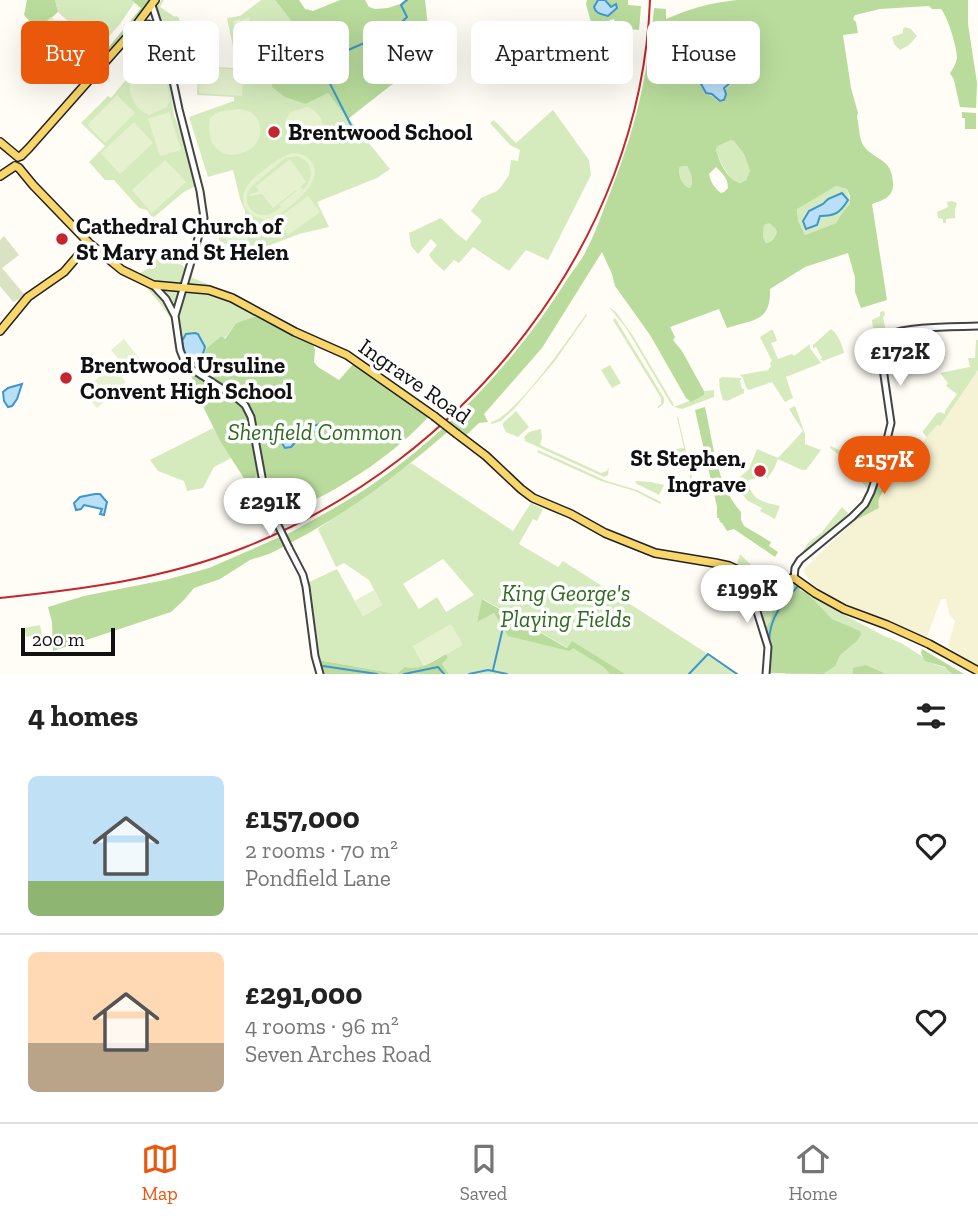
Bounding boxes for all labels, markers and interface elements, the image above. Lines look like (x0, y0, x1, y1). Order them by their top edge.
chip: Buy (21, 21, 109, 84)
chip: Rent (123, 21, 219, 84)
chip: Filters (233, 21, 349, 84)
chip: New (363, 21, 457, 84)
chip: Apartment (471, 21, 633, 84)
chip: House (647, 21, 760, 84)
place label: Brentwood School (288, 118, 473, 146)
marker: Brentwood School (266, 124, 282, 140)
place label: Cathedral Church of St Mary and St Helen (76, 212, 289, 266)
marker: Cathedral Church of St Mary and St Helen (54, 231, 70, 247)
pin: £172K (851, 328, 949, 388)
street label: Ingrave Road (354, 332, 477, 430)
text: £172K (870, 337, 930, 365)
place label: Brentwood Ursuline Convent High School (80, 351, 293, 405)
marker: Brentwood Ursuline Convent High School (58, 370, 74, 386)
park label: Shenfield Common (228, 418, 402, 446)
pin: £157K (835, 436, 933, 496)
place label: St Stephen, Ingrave (630, 444, 746, 498)
text: £157K (854, 445, 914, 473)
marker: St Stephen, Ingrave (752, 463, 768, 479)
pin: £291K (221, 478, 319, 538)
text: £291K (240, 487, 300, 515)
pin: £199K (698, 566, 796, 625)
text: £199K (717, 574, 777, 602)
park label: King George's Playing Fields (501, 579, 631, 633)
scale bar (21, 625, 116, 657)
text: 200 m (32, 628, 84, 651)
icon: filters (912, 697, 950, 735)
text: 4 homes (28, 698, 138, 734)
text: £157,000 (245, 800, 360, 836)
icon: home (84, 804, 168, 888)
icon: heart (912, 827, 950, 865)
text: 2 rooms · 70 m² (245, 836, 398, 864)
text: Pondfield Lane (245, 864, 391, 892)
text: £291,000 (245, 976, 363, 1012)
icon: home (84, 980, 168, 1064)
icon: heart (912, 1003, 950, 1041)
text: 4 rooms · 96 m² (245, 1012, 399, 1040)
text: Seven Arches Road (245, 1040, 431, 1068)
tab: Map (141, 1140, 179, 1205)
tab: Saved (460, 1140, 507, 1205)
tab: Home (788, 1140, 837, 1205)

